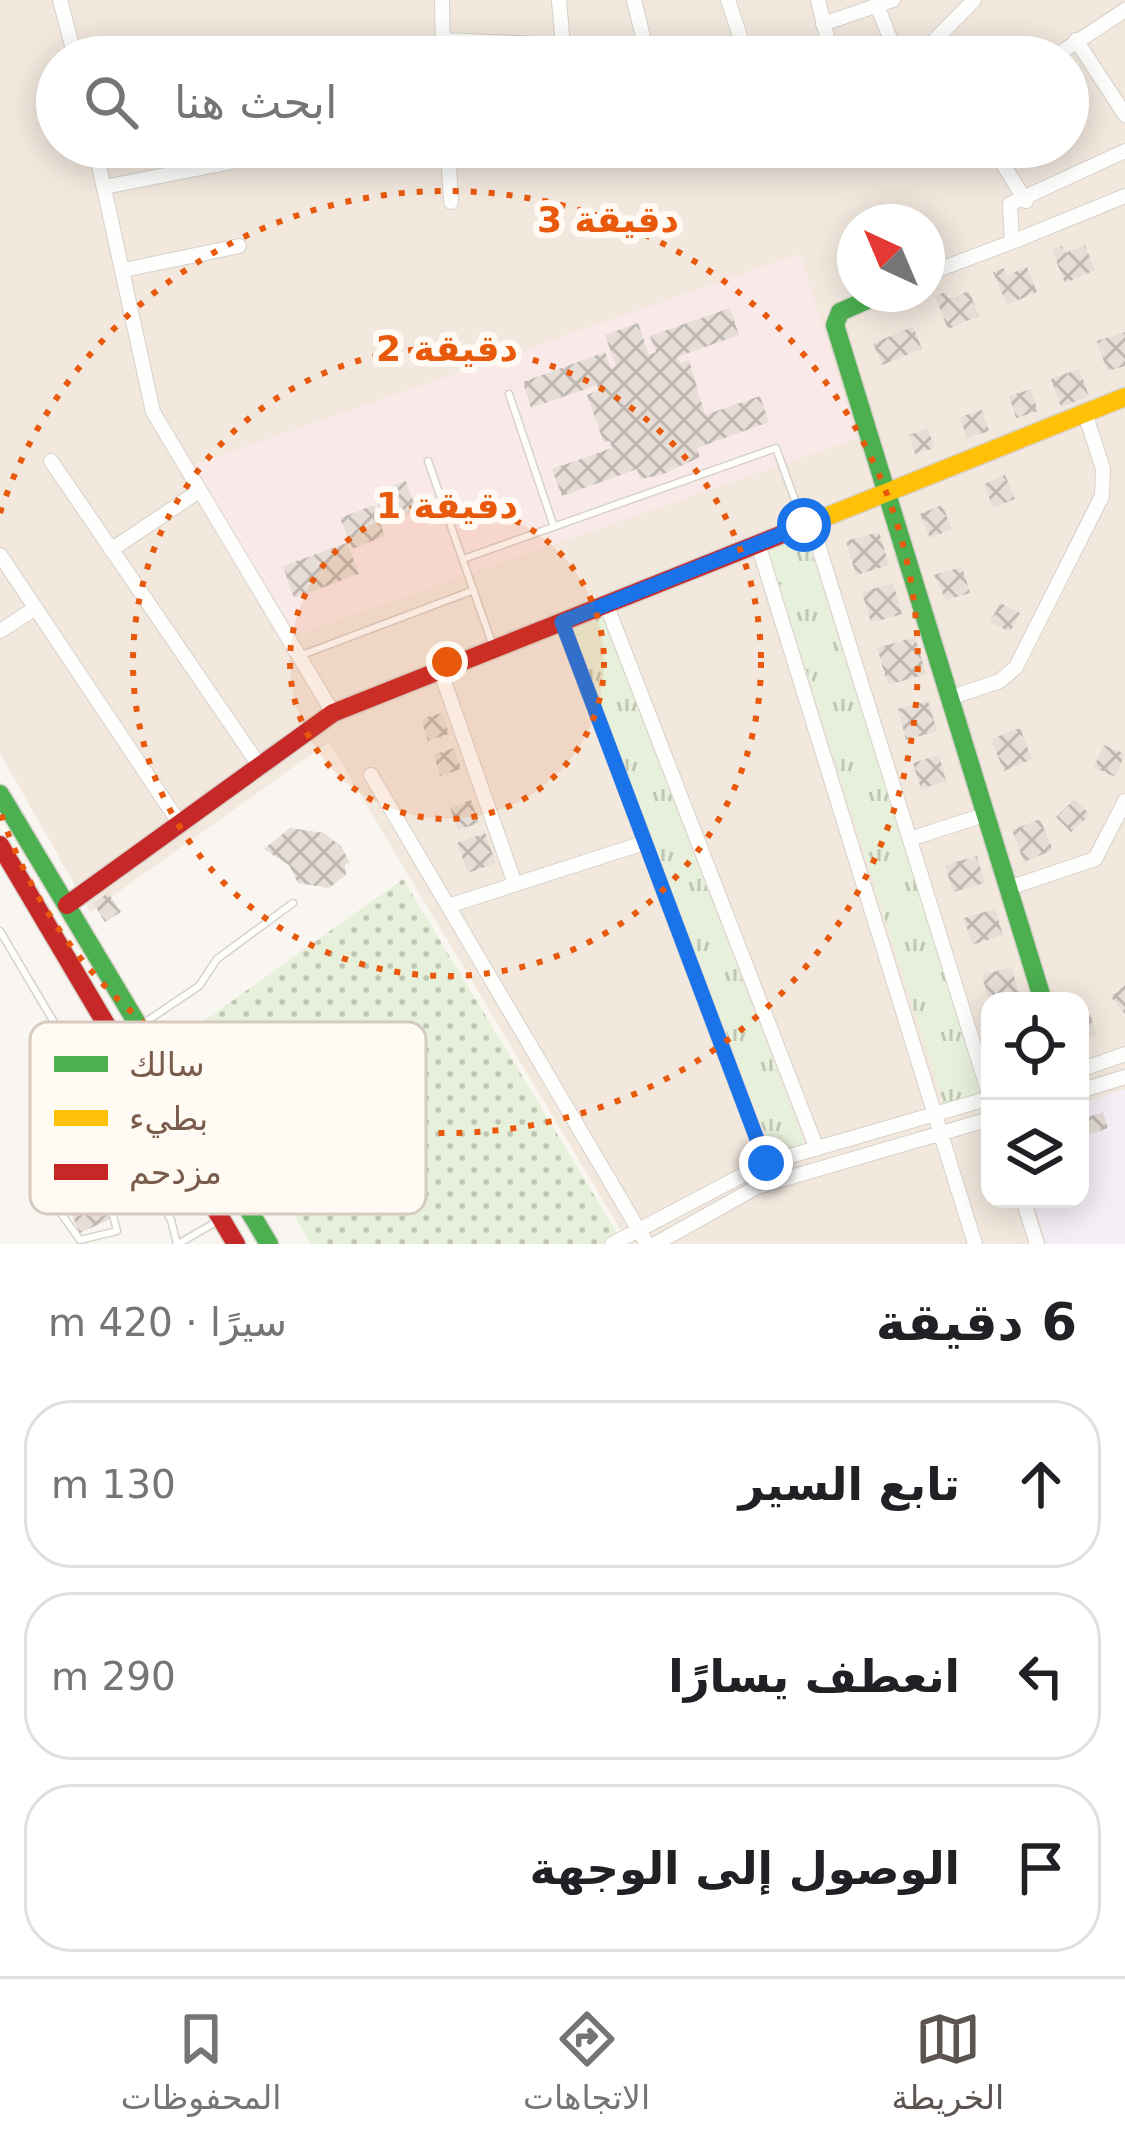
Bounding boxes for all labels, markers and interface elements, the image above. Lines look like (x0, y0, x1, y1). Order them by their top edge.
search box (36, 36, 1089, 168)
icon: search (78, 69, 144, 135)
text: ابحث هنا (174, 76, 338, 129)
text: 3 دقيقة (537, 199, 679, 240)
north arrow (837, 204, 945, 312)
text: 2 دقيقة (376, 328, 518, 369)
text: 1 دقيقة (376, 485, 518, 526)
route start (777, 498, 831, 552)
centre of rings (426, 641, 468, 683)
map controls (981, 992, 1089, 1208)
button: locate (981, 992, 1089, 1100)
legend (30, 1022, 426, 1214)
text: سالك (129, 1045, 205, 1084)
text: بطيء (129, 1099, 208, 1138)
button: layers (981, 1100, 1089, 1208)
route end (739, 1136, 793, 1190)
text: مزدحم (129, 1153, 222, 1192)
text: 6 دقيقة (876, 1293, 1077, 1352)
text: سيرًا · 420 m (48, 1300, 287, 1345)
icon: ahead (1008, 1451, 1074, 1517)
text: تابع السير (738, 1458, 960, 1511)
text: 130 m (51, 1462, 176, 1507)
icon: left (1008, 1643, 1074, 1709)
text: انعطف يسارًا (668, 1650, 960, 1703)
text: 290 m (51, 1654, 176, 1699)
icon: arrive (1008, 1835, 1074, 1901)
text: الوصول إلى الوجهة (530, 1842, 960, 1895)
tab: المحفوظات (121, 2006, 282, 2117)
tab: الاتجاهات (523, 2006, 650, 2117)
tab: الخريطة (892, 2006, 1004, 2117)

